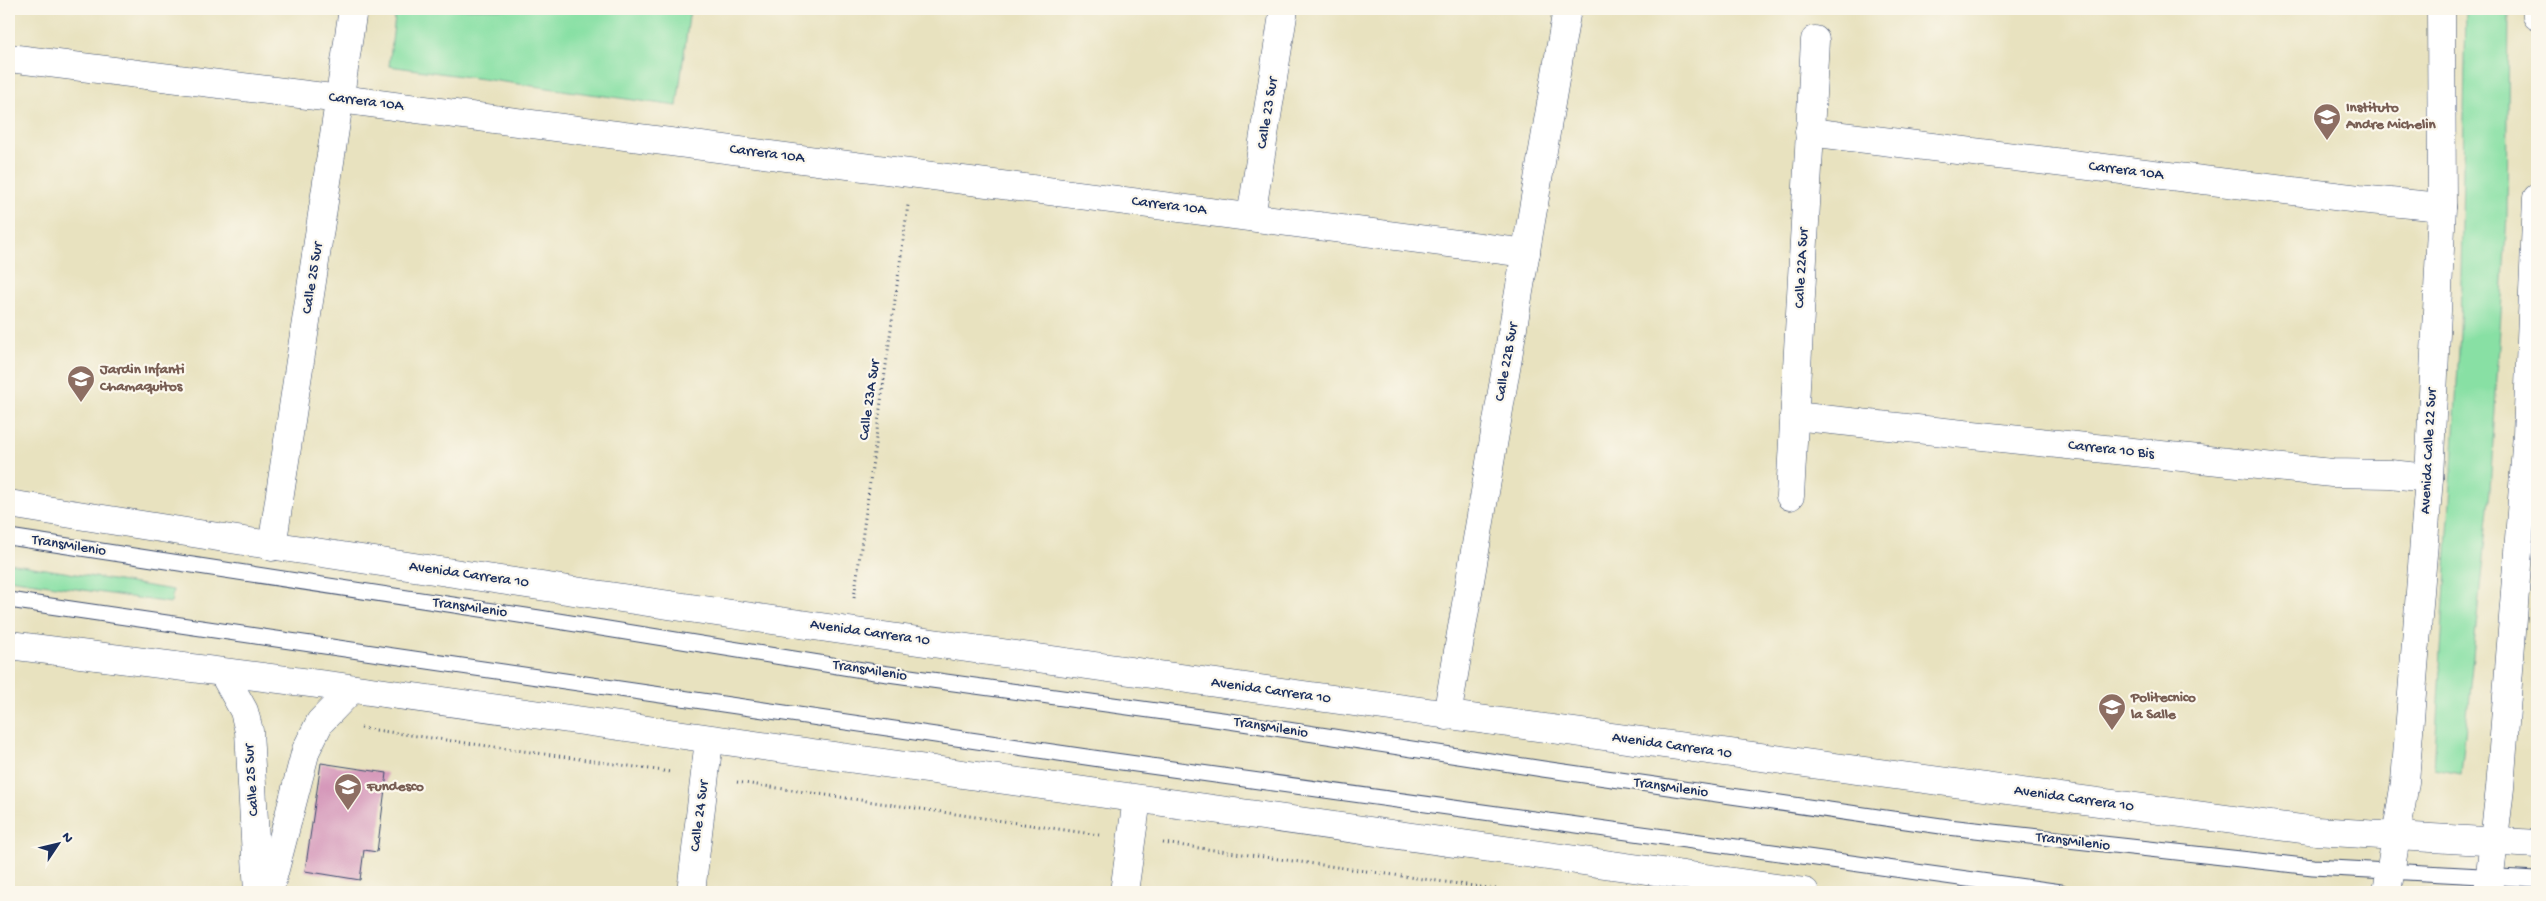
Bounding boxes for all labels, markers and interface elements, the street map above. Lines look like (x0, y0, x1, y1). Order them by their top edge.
street label: Calle 23 Sur (1253, 74, 1283, 150)
street label: Carrera 10A (327, 88, 406, 116)
place label: Instituto Andre Michelin (2345, 99, 2436, 134)
school or university icon: Instituto Andre Michelin (2312, 102, 2342, 141)
street label: Carrera 10A (728, 140, 807, 168)
street label: Carrera 10A (2087, 157, 2166, 185)
street label: Carrera 10A (1130, 192, 1209, 220)
street label: Calle 22A Sur (1791, 226, 1813, 309)
street label: Calle 25 Sur (298, 239, 328, 315)
street label: Calle 22B Sur (1491, 320, 1523, 403)
street label: Calle 23A Sur (855, 357, 885, 441)
place label: Jardin Infanti Chamaquitos (99, 361, 184, 396)
school or university icon: Jardin Infanti Chamaquitos (66, 364, 96, 403)
street label: Avenida Calle 22 Sur (2417, 386, 2441, 514)
street label: Carrera 10 Bis (2067, 437, 2155, 464)
street label: TransMilenio (30, 531, 108, 561)
street label: Avenida Carrera 10 (408, 558, 531, 592)
street label: TransMilenio (431, 594, 509, 622)
street label: Avenida Carrera 10 (809, 616, 932, 650)
street label: TransMilenio (831, 656, 909, 686)
street label: Avenida Carrera 10 (1210, 674, 1333, 708)
place label: Politecnico la Salle (2130, 689, 2196, 724)
school or university icon: Politecnico la Salle (2097, 692, 2127, 731)
street label: TransMilenio (1232, 713, 1310, 743)
street label: Avenida Carrera 10 (1611, 729, 1734, 763)
street label: Calle 25 Sur (240, 742, 264, 817)
school or university icon: Fundesco (333, 772, 363, 811)
street label: TransMilenio (1632, 774, 1710, 802)
place label: Fundesco (366, 778, 424, 796)
street label: Calle 24 Sur (687, 778, 714, 853)
street label: Avenida Carrera 10 (2013, 782, 2136, 816)
north arrow (32, 818, 82, 868)
street label: TransMilenio (2034, 828, 2111, 856)
text: N (57, 829, 76, 847)

